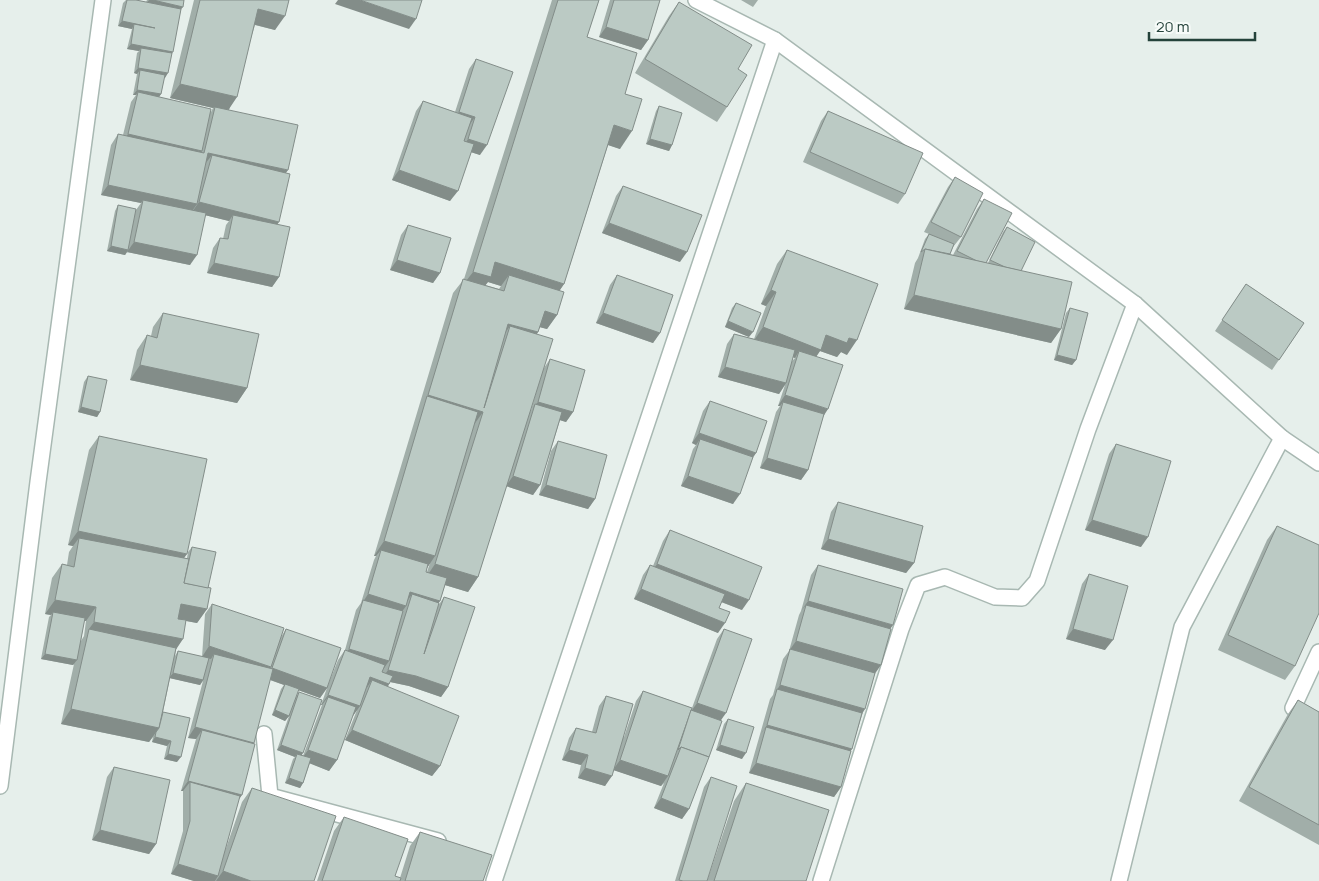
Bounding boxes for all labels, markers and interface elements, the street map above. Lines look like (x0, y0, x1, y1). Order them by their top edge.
scale bar (1149, 10, 1255, 42)
text: 20 m (1156, 16, 1189, 37)

